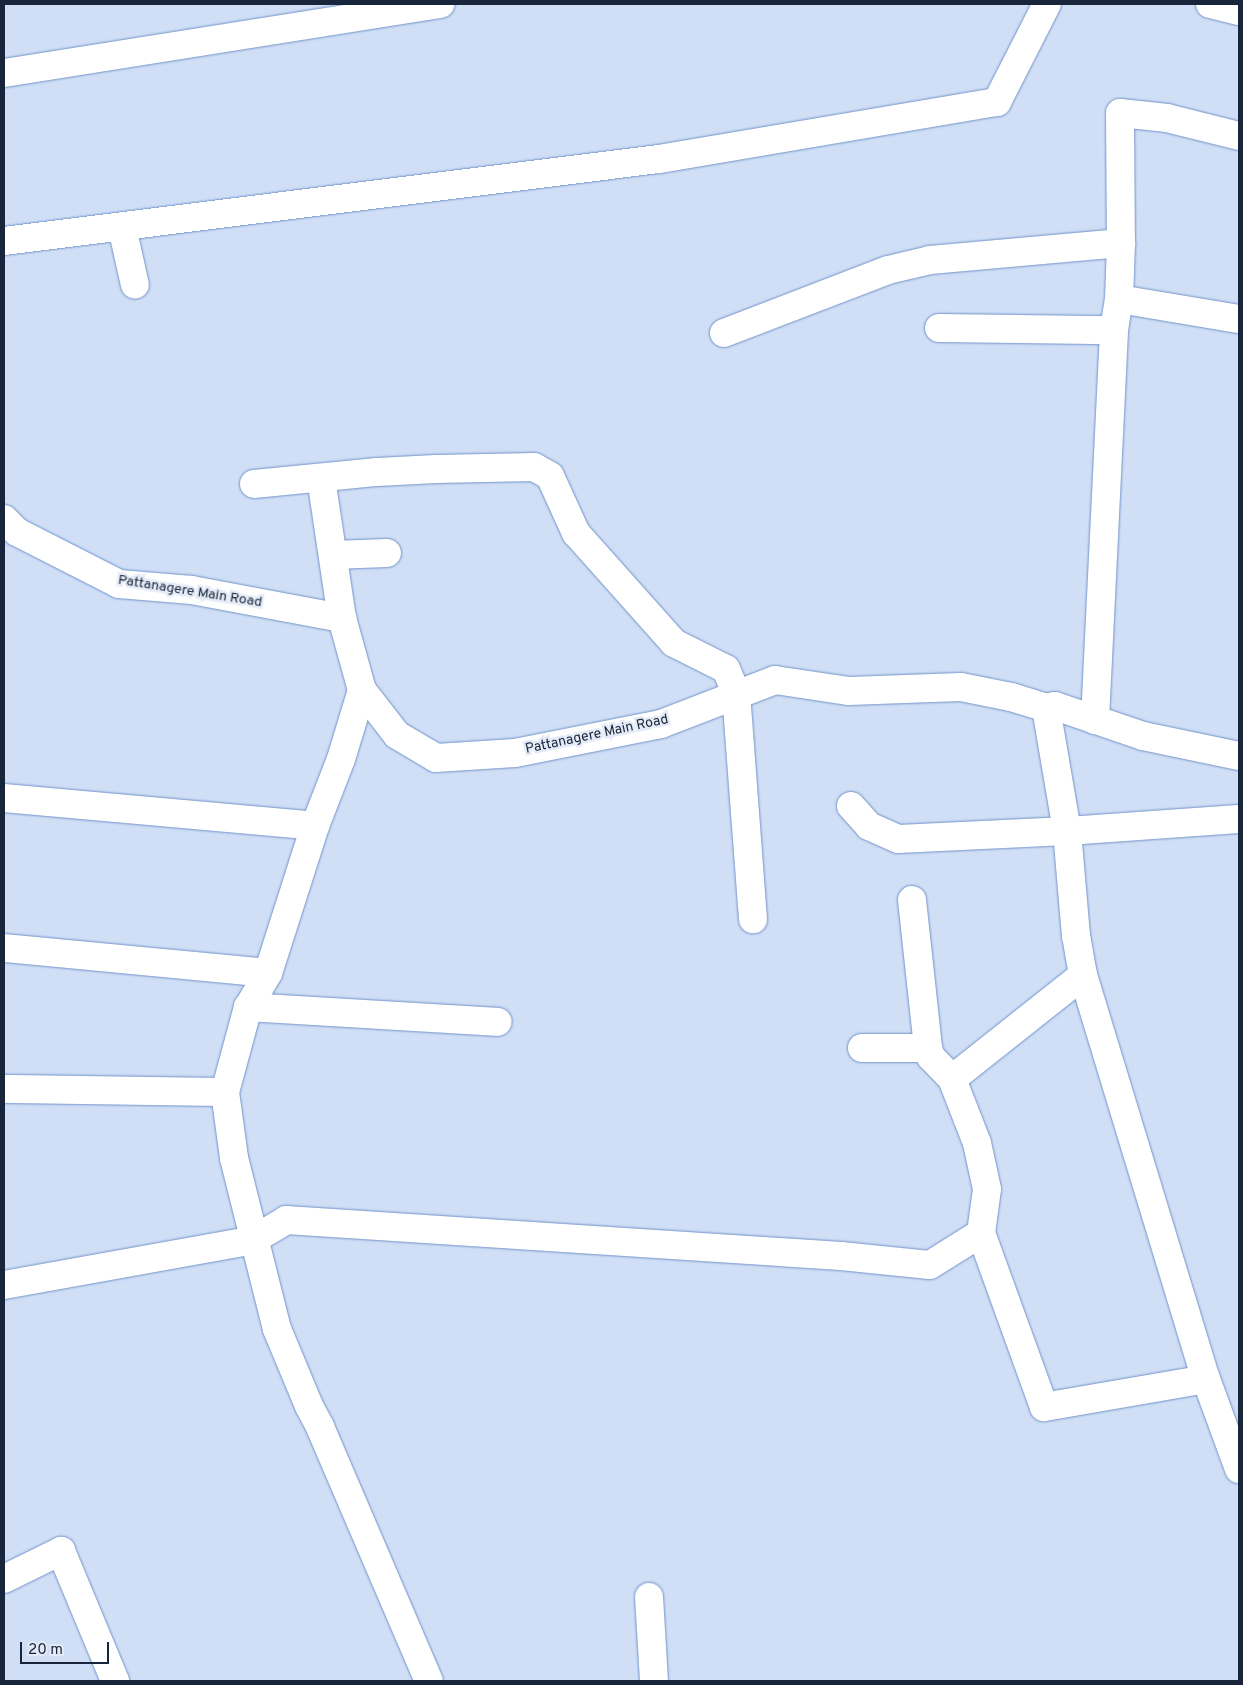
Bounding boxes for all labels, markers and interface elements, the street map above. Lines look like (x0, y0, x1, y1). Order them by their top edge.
street label: Pattanagere Main Road (117, 572, 263, 612)
street label: Pattanagere Main Road (524, 712, 670, 758)
scale bar (22, 1632, 111, 1664)
text: 20 m (28, 1641, 63, 1660)

